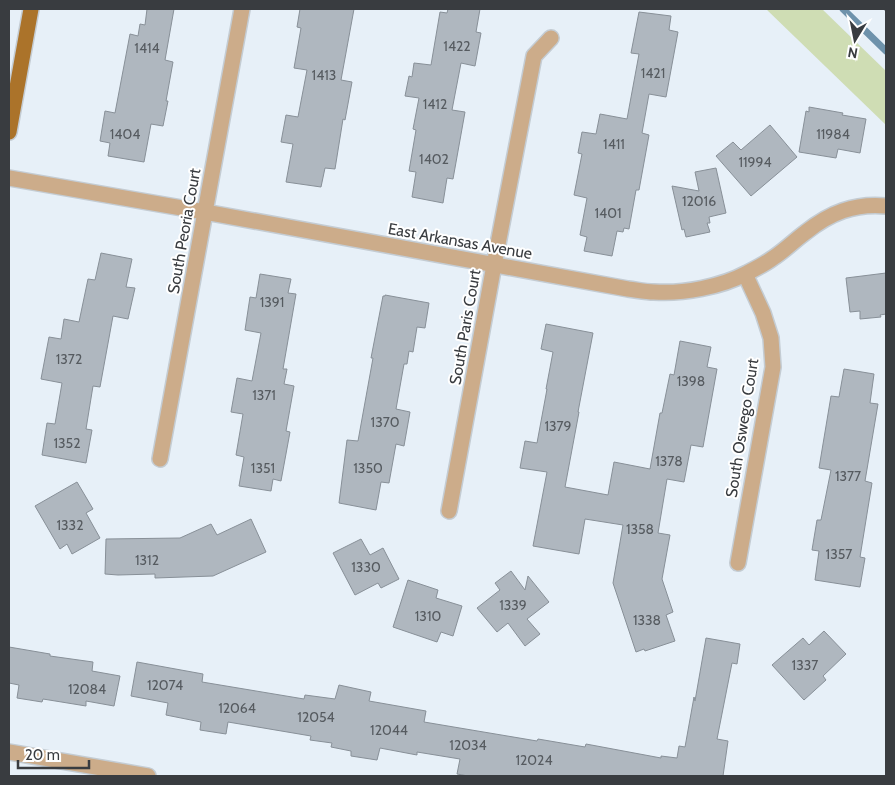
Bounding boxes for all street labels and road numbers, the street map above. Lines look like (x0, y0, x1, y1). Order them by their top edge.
street label: South Peoria Court (164, 166, 204, 295)
street label: East Arkansas Avenue (386, 219, 534, 263)
street label: South Paris Court (446, 267, 485, 386)
street label: South Oswego Court (722, 357, 762, 499)

